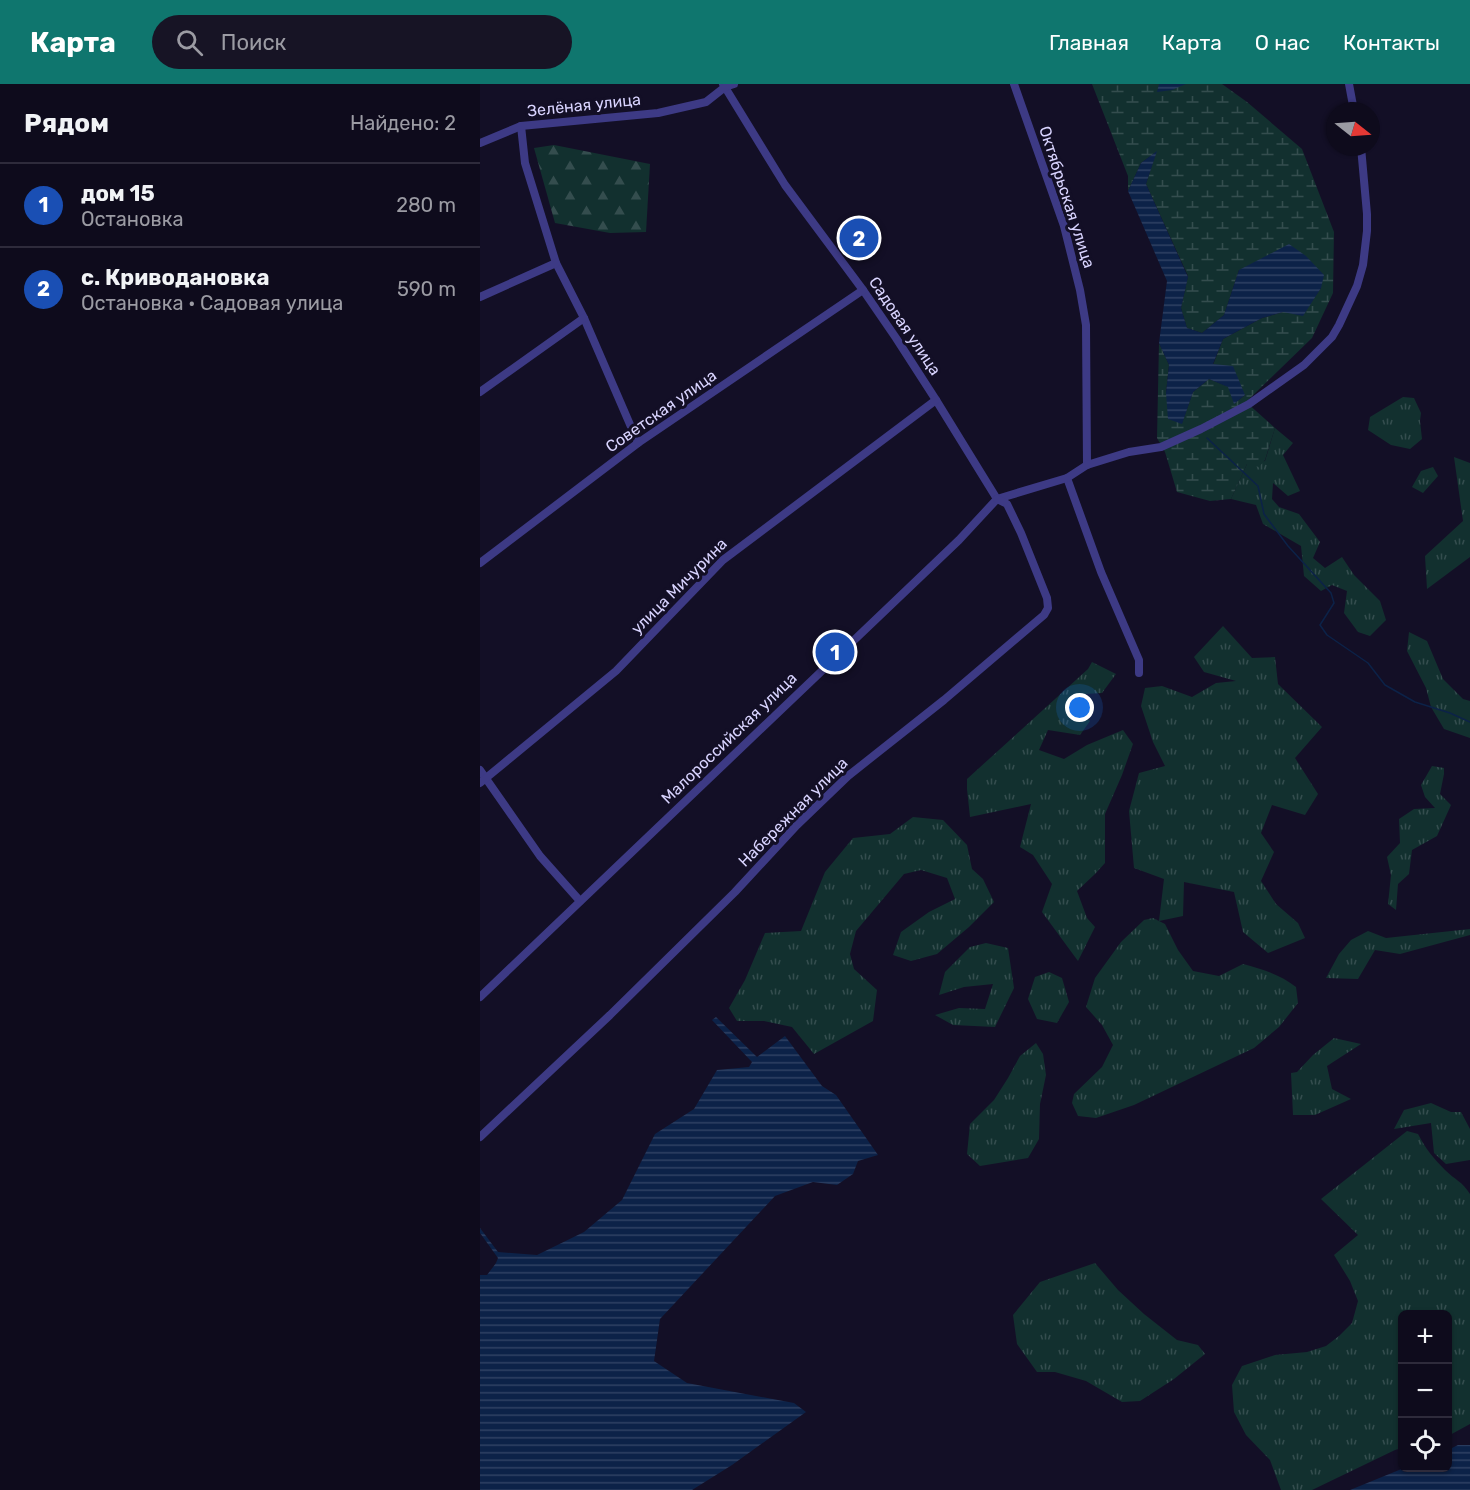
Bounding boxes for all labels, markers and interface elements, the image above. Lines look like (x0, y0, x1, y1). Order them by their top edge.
search box (152, 15, 572, 69)
text: Карта (30, 26, 116, 59)
icon: search (173, 26, 206, 59)
text: Поиск (221, 29, 286, 56)
text: Главная (1049, 30, 1129, 55)
text: Карта (1162, 30, 1222, 55)
text: О нас (1255, 30, 1310, 55)
text: Контакты (1343, 30, 1440, 55)
street label: Зелёная улица (526, 90, 642, 120)
north arrow (1326, 102, 1380, 156)
text: Рядом (24, 108, 109, 139)
text: Найдено: 2 (350, 111, 456, 135)
street label: Октябрьская улица (1035, 124, 1099, 270)
text: дом 15 (81, 180, 155, 207)
text: 1 (39, 193, 48, 217)
text: 280 m (396, 193, 456, 217)
text: Остановка (81, 207, 184, 231)
pin: 2 (840, 216, 878, 260)
text: с. Криводановка (81, 264, 270, 291)
street label: Садовая улица (865, 273, 945, 379)
text: 2 (37, 277, 50, 301)
text: 590 m (397, 277, 456, 301)
text: Остановка · Садовая улица (81, 291, 343, 315)
street label: Советская улица (602, 366, 720, 456)
street label: улица Мичурина (627, 534, 731, 638)
pin: 1 (816, 630, 854, 674)
street label: Малороссийская улица (657, 668, 801, 808)
your location (1065, 693, 1094, 722)
street label: Набережная улица (734, 753, 852, 871)
map controls (1398, 1310, 1452, 1472)
button: + (1398, 1310, 1452, 1364)
button: − (1398, 1364, 1452, 1418)
button: locate (1398, 1418, 1452, 1472)

